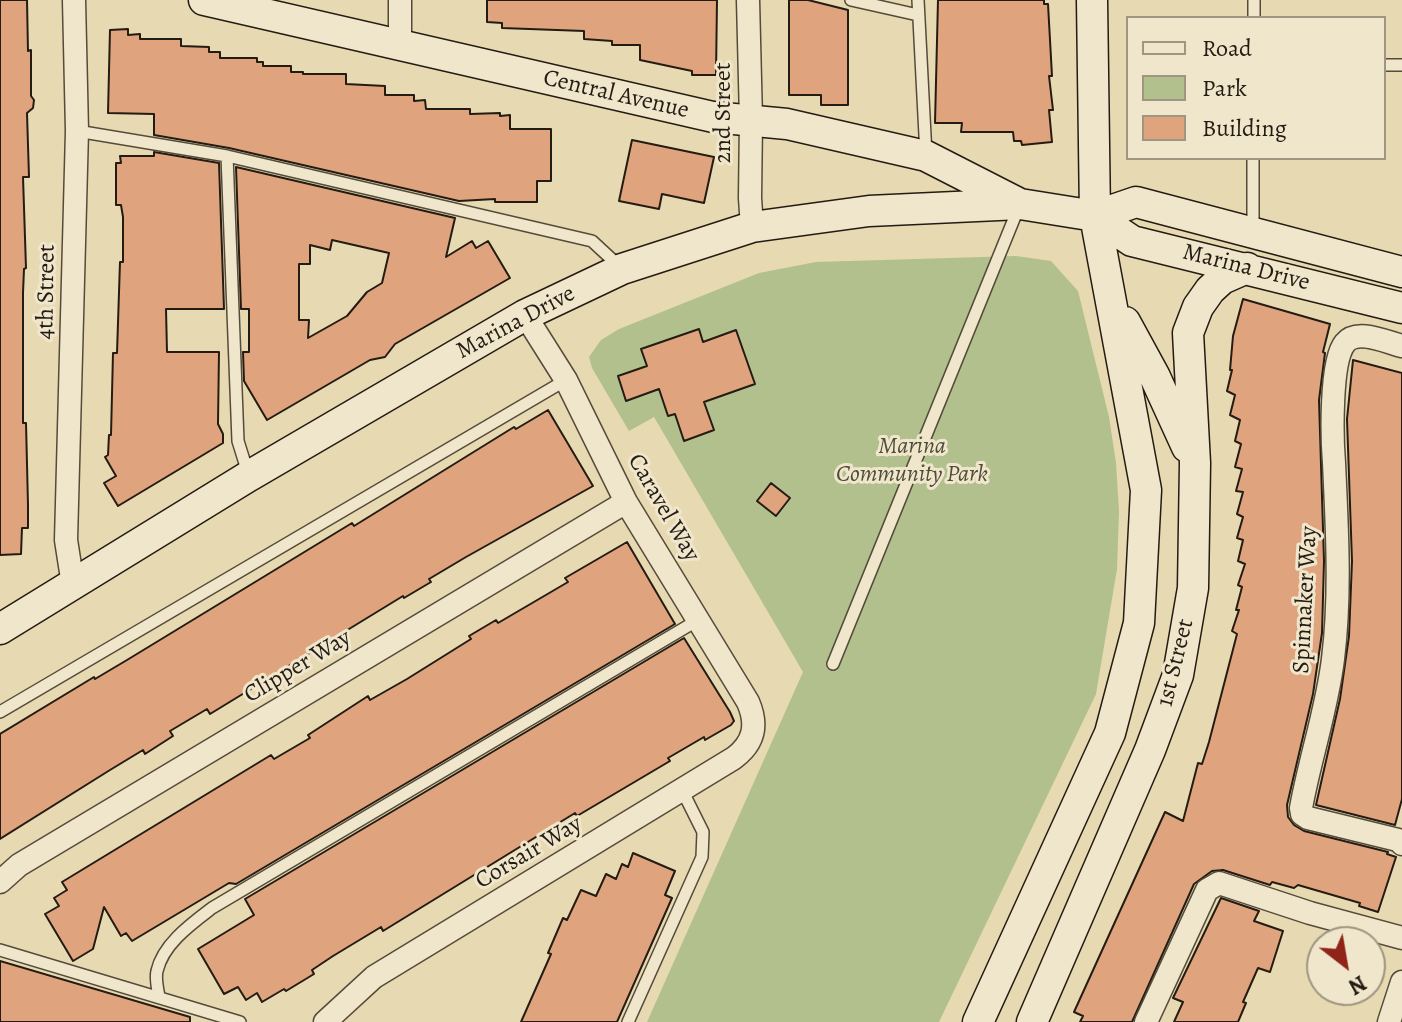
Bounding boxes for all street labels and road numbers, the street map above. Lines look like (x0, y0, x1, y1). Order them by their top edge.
street label: 2nd Street (710, 62, 738, 164)
street label: Central Avenue (540, 64, 692, 126)
street label: Marina Drive (1179, 238, 1313, 298)
street label: 4th Street (32, 244, 62, 340)
street label: Marina Drive (452, 280, 580, 366)
street label: Caravel Way (621, 449, 705, 567)
street label: Spinnaker Way (1288, 526, 1324, 674)
street label: 1st Street (1151, 616, 1201, 710)
street label: Clipper Way (239, 624, 357, 710)
street label: Corsair Way (471, 810, 587, 896)

